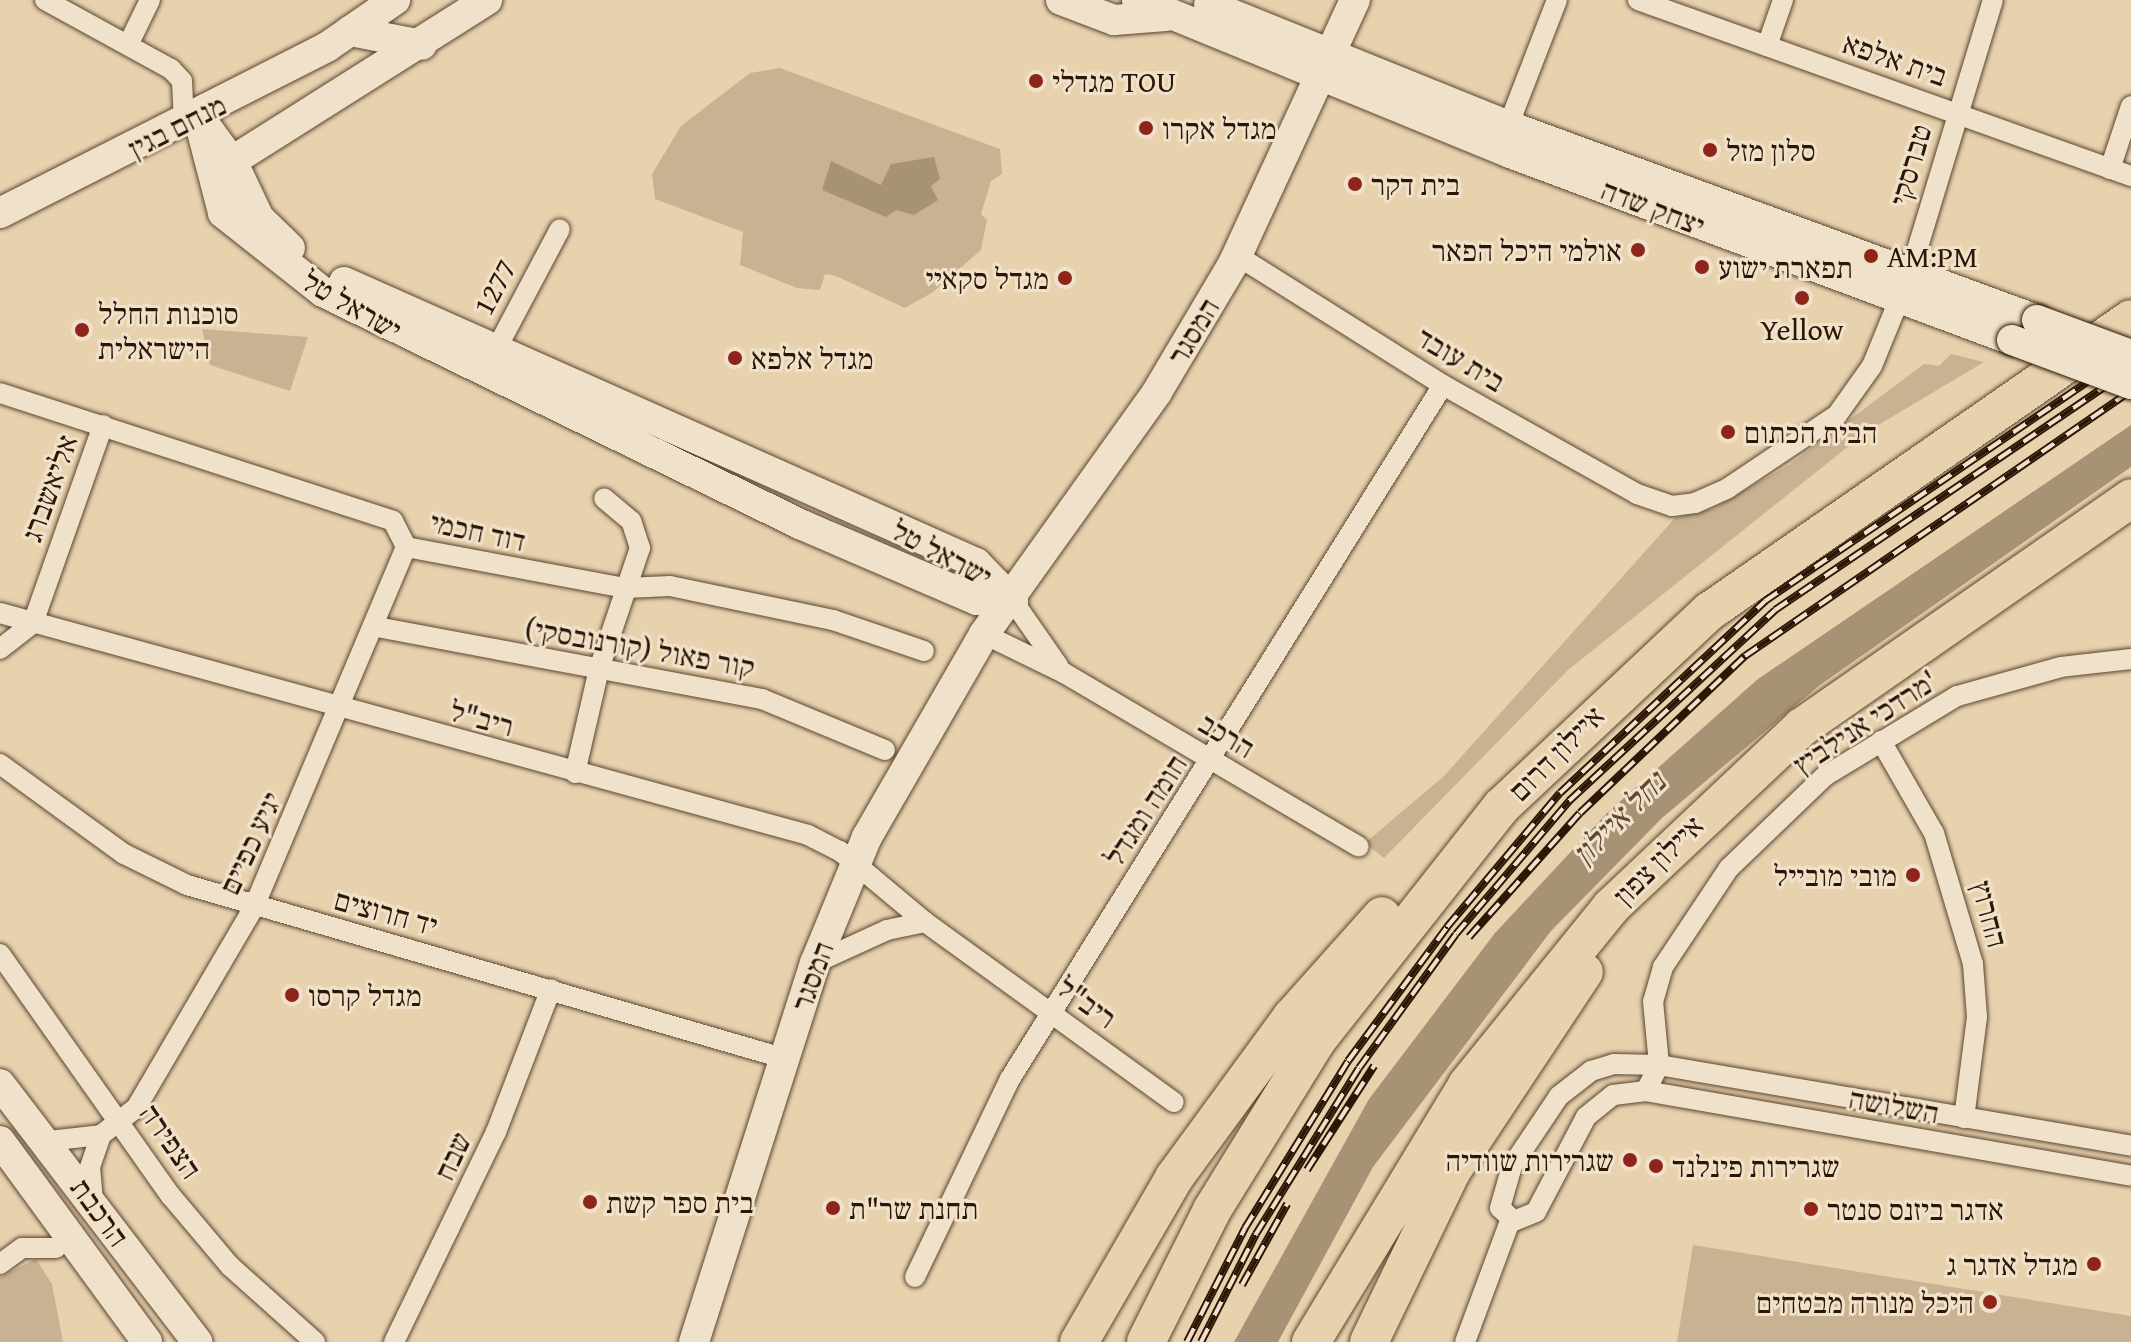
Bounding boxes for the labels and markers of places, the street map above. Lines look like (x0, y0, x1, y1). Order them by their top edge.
place label: מגדלי TOU (1052, 63, 1176, 99)
marker: מגדלי TOU (1027, 72, 1045, 90)
place label: מגדל אקרו (1162, 110, 1276, 146)
marker: מגדל אקרו (1137, 119, 1155, 137)
place label: סלון מזל (1726, 132, 1816, 168)
marker: סלון מזל (1701, 141, 1719, 159)
place label: בית דקר (1371, 166, 1460, 202)
marker: בית דקר (1346, 175, 1364, 193)
place label: אולמי היכל הפאר (1432, 232, 1622, 268)
place label: AM:PM (1887, 238, 1978, 274)
marker: אולמי היכל הפאר (1629, 241, 1647, 259)
marker: AM:PM (1862, 247, 1880, 265)
place label: תפארת ישוע (1718, 249, 1853, 285)
marker: תפארת ישוע (1693, 258, 1711, 276)
place label: מגדל סקאיי (925, 260, 1049, 296)
marker: מגדל סקאיי (1056, 269, 1074, 287)
marker: Yellow (1793, 289, 1811, 307)
place label: סוכנות החלל הישראלית (98, 295, 239, 366)
place label: Yellow (1760, 311, 1844, 347)
marker: סוכנות החלל הישראלית (73, 321, 91, 339)
place label: מגדל אלפא (751, 340, 874, 376)
marker: מגדל אלפא (726, 349, 744, 367)
place label: הבית הכתום (1744, 414, 1877, 450)
marker: הבית הכתום (1719, 423, 1737, 441)
place label: מובי מובייל (1774, 857, 1897, 893)
marker: מובי מובייל (1904, 866, 1922, 884)
place label: מגדל קרסו (308, 977, 422, 1013)
marker: מגדל קרסו (283, 986, 301, 1004)
place label: שגרירות שוודיה (1445, 1142, 1614, 1178)
place label: שגרירות פינלנד (1672, 1148, 1840, 1184)
marker: שגרירות שוודיה (1621, 1151, 1639, 1169)
marker: שגרירות פינלנד (1647, 1157, 1665, 1175)
place label: בית ספר קשת (606, 1184, 754, 1220)
place label: תחנת שר"ת (849, 1190, 978, 1226)
place label: אדגר ביזנס סנטר (1827, 1191, 2004, 1227)
marker: בית ספר קשת (581, 1193, 599, 1211)
marker: תחנת שר"ת (824, 1199, 842, 1217)
marker: אדגר ביזנס סנטר (1802, 1200, 1820, 1218)
place label: מגדל אדגר ג (1946, 1246, 2078, 1282)
marker: מגדל אדגר ג (2085, 1255, 2103, 1273)
place label: היכל מנורה מבטחים (1756, 1284, 1974, 1320)
marker: היכל מנורה מבטחים (1981, 1293, 1999, 1311)

